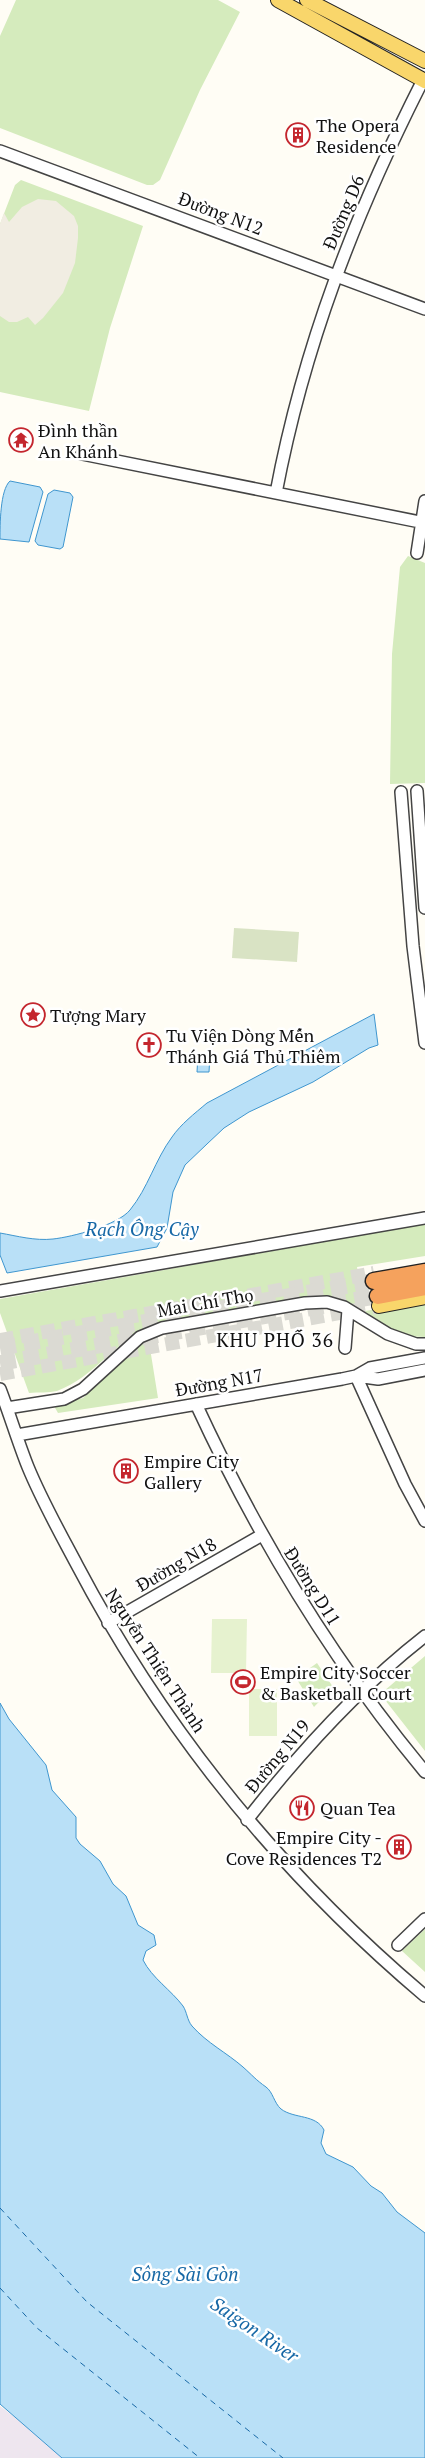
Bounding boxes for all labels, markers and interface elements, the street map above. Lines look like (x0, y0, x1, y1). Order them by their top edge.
place label: The Opera Residence (316, 113, 400, 158)
building icon: The Opera Residence (285, 122, 311, 148)
street label: Đường D6 (317, 171, 370, 253)
street label: Đường N12 (175, 186, 267, 240)
place label: Đình thần An Khánh (38, 418, 118, 463)
temple icon: Đình thần An Khánh (8, 427, 34, 453)
place icon: Tượng Mary (20, 1002, 46, 1028)
place label: Tượng Mary (50, 1003, 147, 1027)
place label: Tu Viện Dòng Mến Thánh Giá Thủ Thiêm (166, 1023, 341, 1068)
church icon: Tu Viện Dòng Mến Thánh Giá Thủ Thiêm (136, 1032, 162, 1058)
water label: Rạch Ông Cậy (84, 1216, 200, 1241)
street label: Mai Chí Thọ (155, 1282, 255, 1322)
district label: KHU PHỐ 36 (216, 1327, 334, 1352)
street label: Đường N17 (173, 1362, 265, 1402)
place label: Empire City Gallery (144, 1449, 240, 1494)
building icon: Empire City Gallery (113, 1458, 139, 1484)
street label: Đường N18 (131, 1531, 221, 1597)
street label: Đường D11 (279, 1542, 347, 1630)
street label: Nguyễn Thiện Thành (100, 1583, 212, 1737)
place label: Empire City Soccer & Basketball Court (260, 1660, 412, 1705)
sports icon: Empire City Soccer & Basketball Court (230, 1669, 256, 1695)
street label: Đường N19 (239, 1714, 315, 1798)
restaurant icon: Quan Tea (289, 1795, 315, 1821)
place label: Quan Tea (320, 1796, 396, 1820)
place label: Empire City - Cove Residences T2 (226, 1825, 382, 1870)
building icon: Empire City - Cove Residences T2 (386, 1834, 412, 1860)
water label: Sông Sài Gòn (131, 2261, 239, 2286)
water label: Saigon River (206, 2290, 304, 2368)

